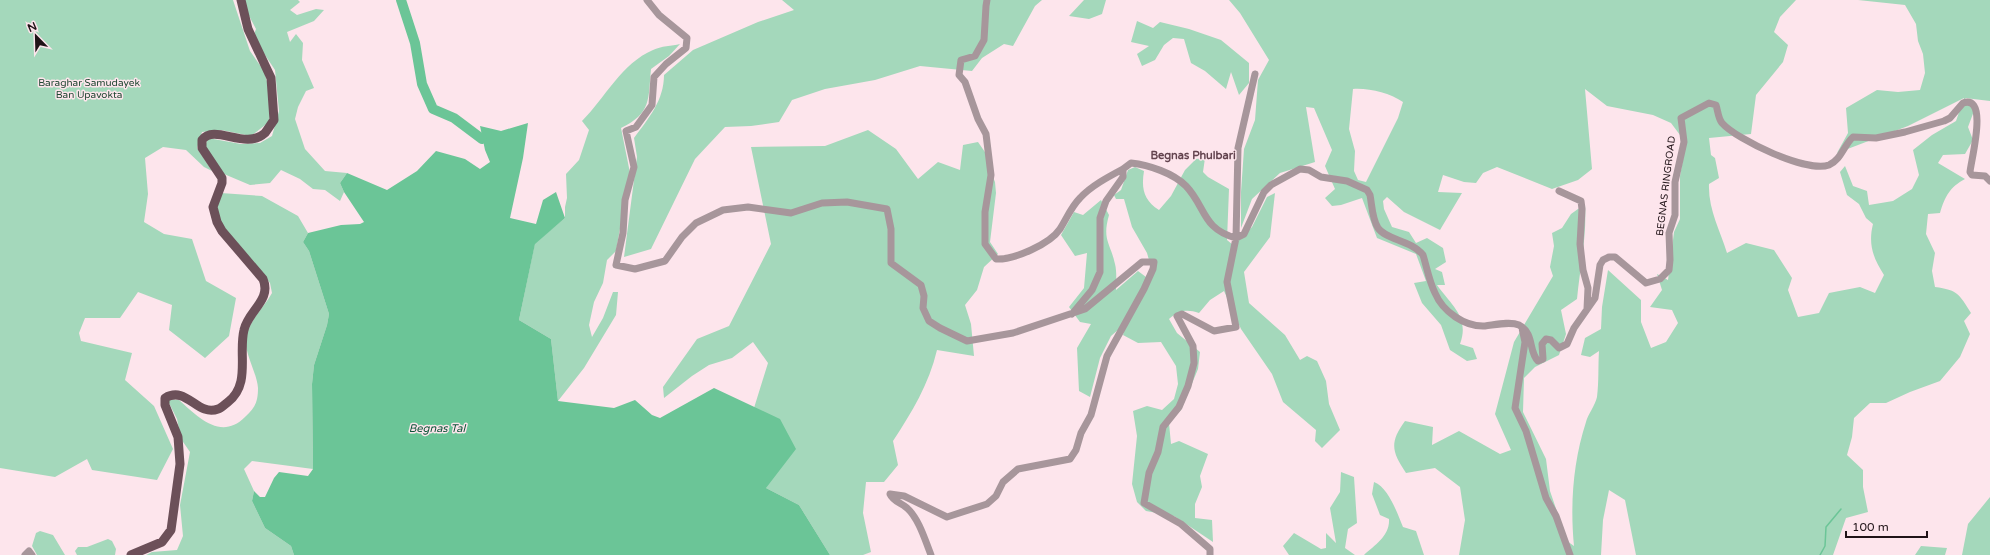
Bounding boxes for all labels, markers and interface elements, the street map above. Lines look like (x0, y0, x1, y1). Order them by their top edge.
north arrow (16, 16, 56, 56)
text: N (26, 20, 39, 35)
park label: Baraghar Samudayek Ban Upavokta (38, 77, 140, 101)
street label: BEGNAS RINGROAD (1654, 135, 1678, 237)
district label: Begnas Phulbari (1150, 149, 1236, 163)
water label: Begnas Tal (409, 422, 467, 435)
scale bar (1846, 513, 1927, 539)
text: 100 m (1852, 520, 1889, 534)

